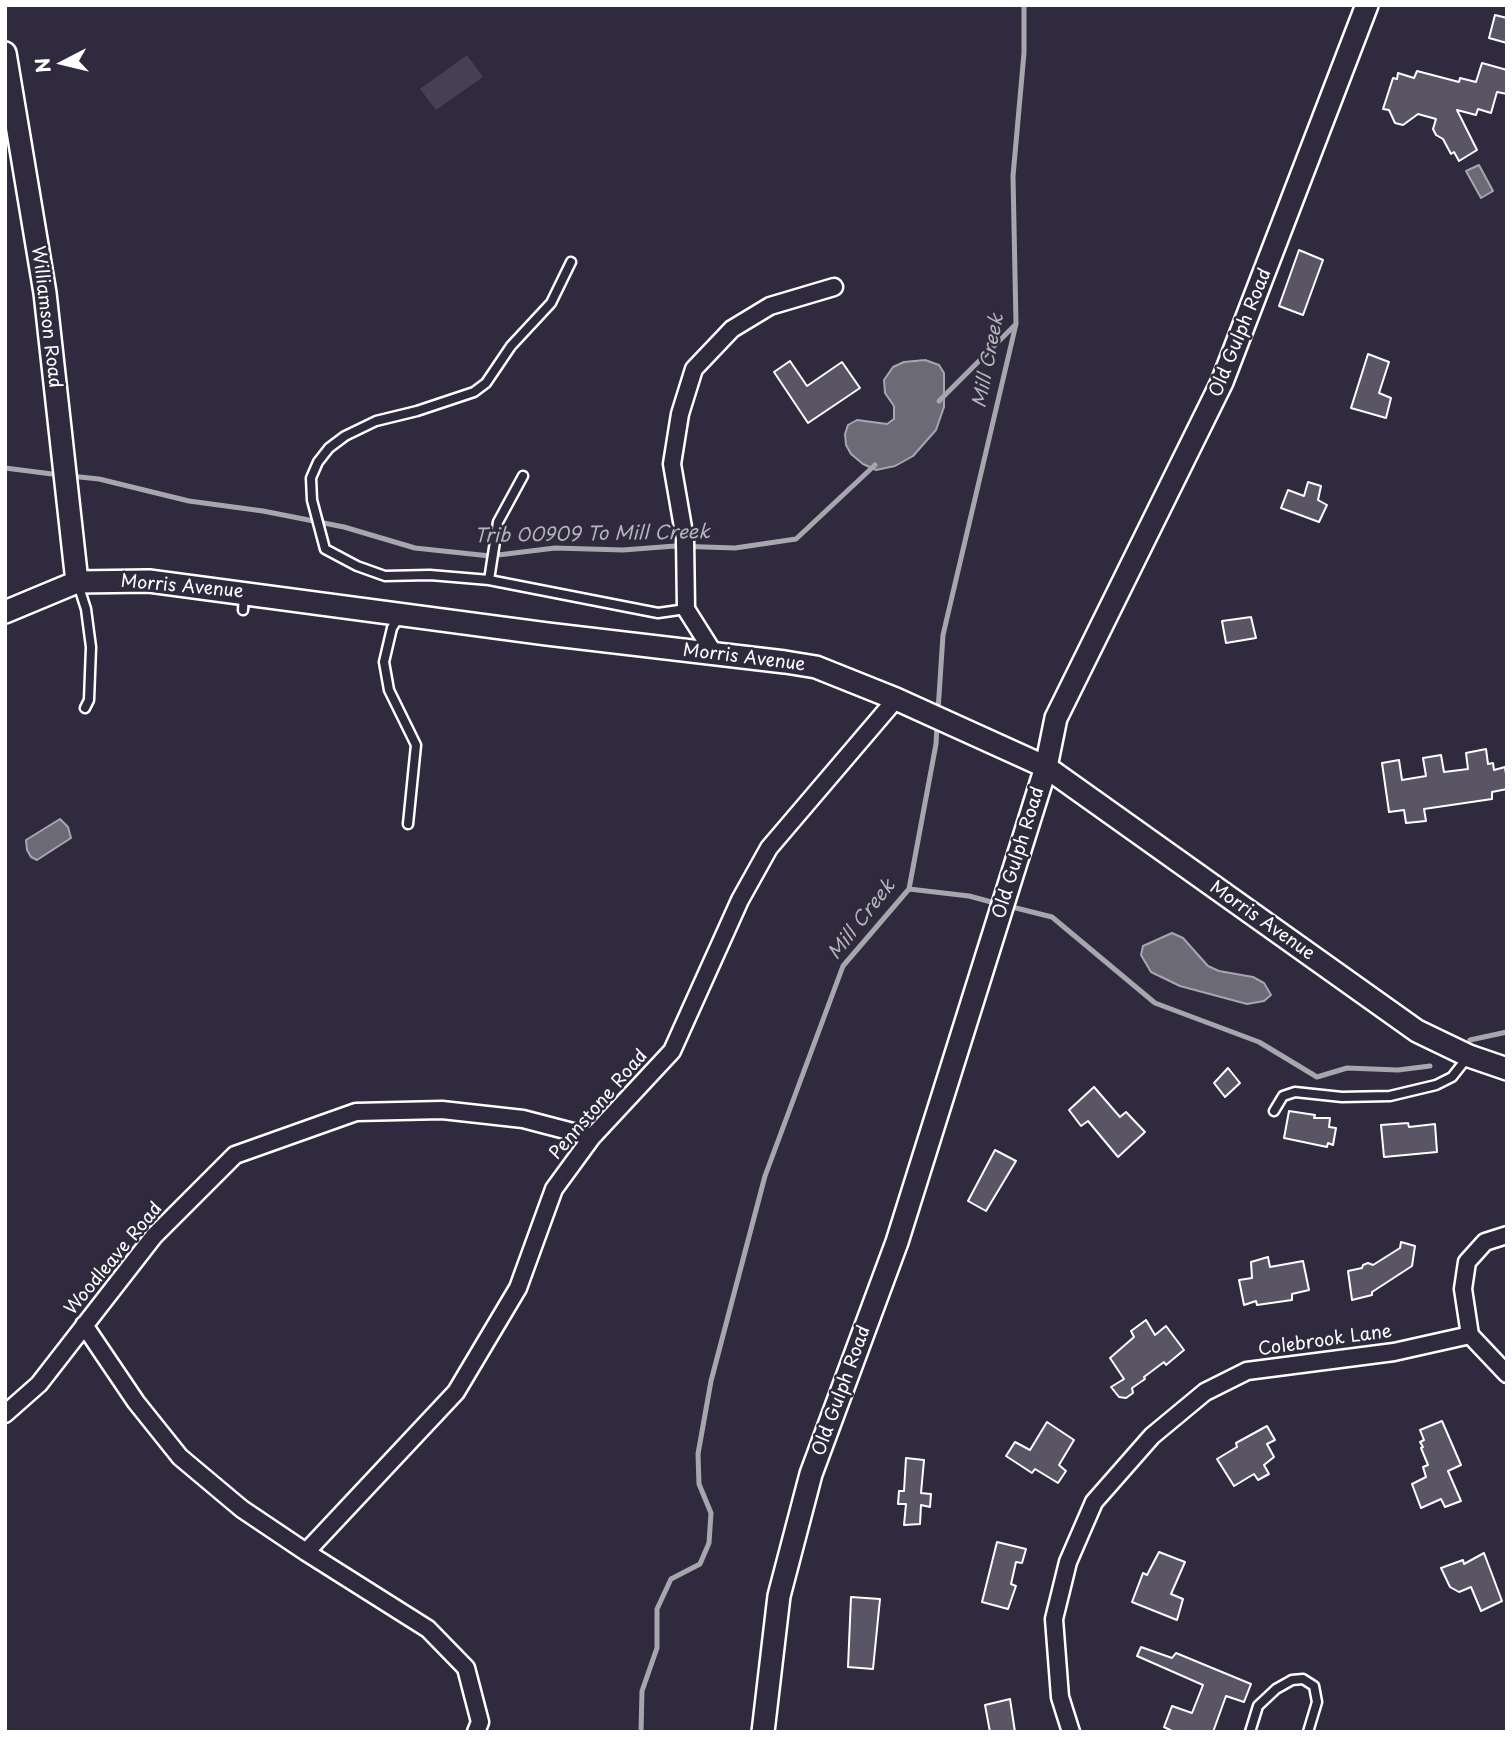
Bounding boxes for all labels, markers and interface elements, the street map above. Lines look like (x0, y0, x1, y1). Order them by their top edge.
north arrow (28, 28, 98, 98)
text: N (27, 56, 57, 75)
street label: Williamson Road (27, 244, 65, 390)
street label: Old Gulph Road (1205, 266, 1277, 400)
water label: Mill Creek (969, 312, 1009, 410)
water label: Trib 00909 To Mill Creek (474, 522, 710, 548)
street label: Morris Avenue (120, 571, 244, 603)
street label: Morris Avenue (682, 640, 806, 676)
street label: Old Gulph Road (989, 784, 1049, 922)
water label: Mill Creek (824, 875, 900, 965)
street label: Morris Avenue (1205, 877, 1319, 965)
street label: Pennstone Road (545, 1046, 653, 1164)
street label: Woodleave Road (61, 1198, 167, 1320)
street label: Colebrook Lane (1257, 1321, 1393, 1361)
street label: Old Gulph Road (808, 1323, 876, 1459)

